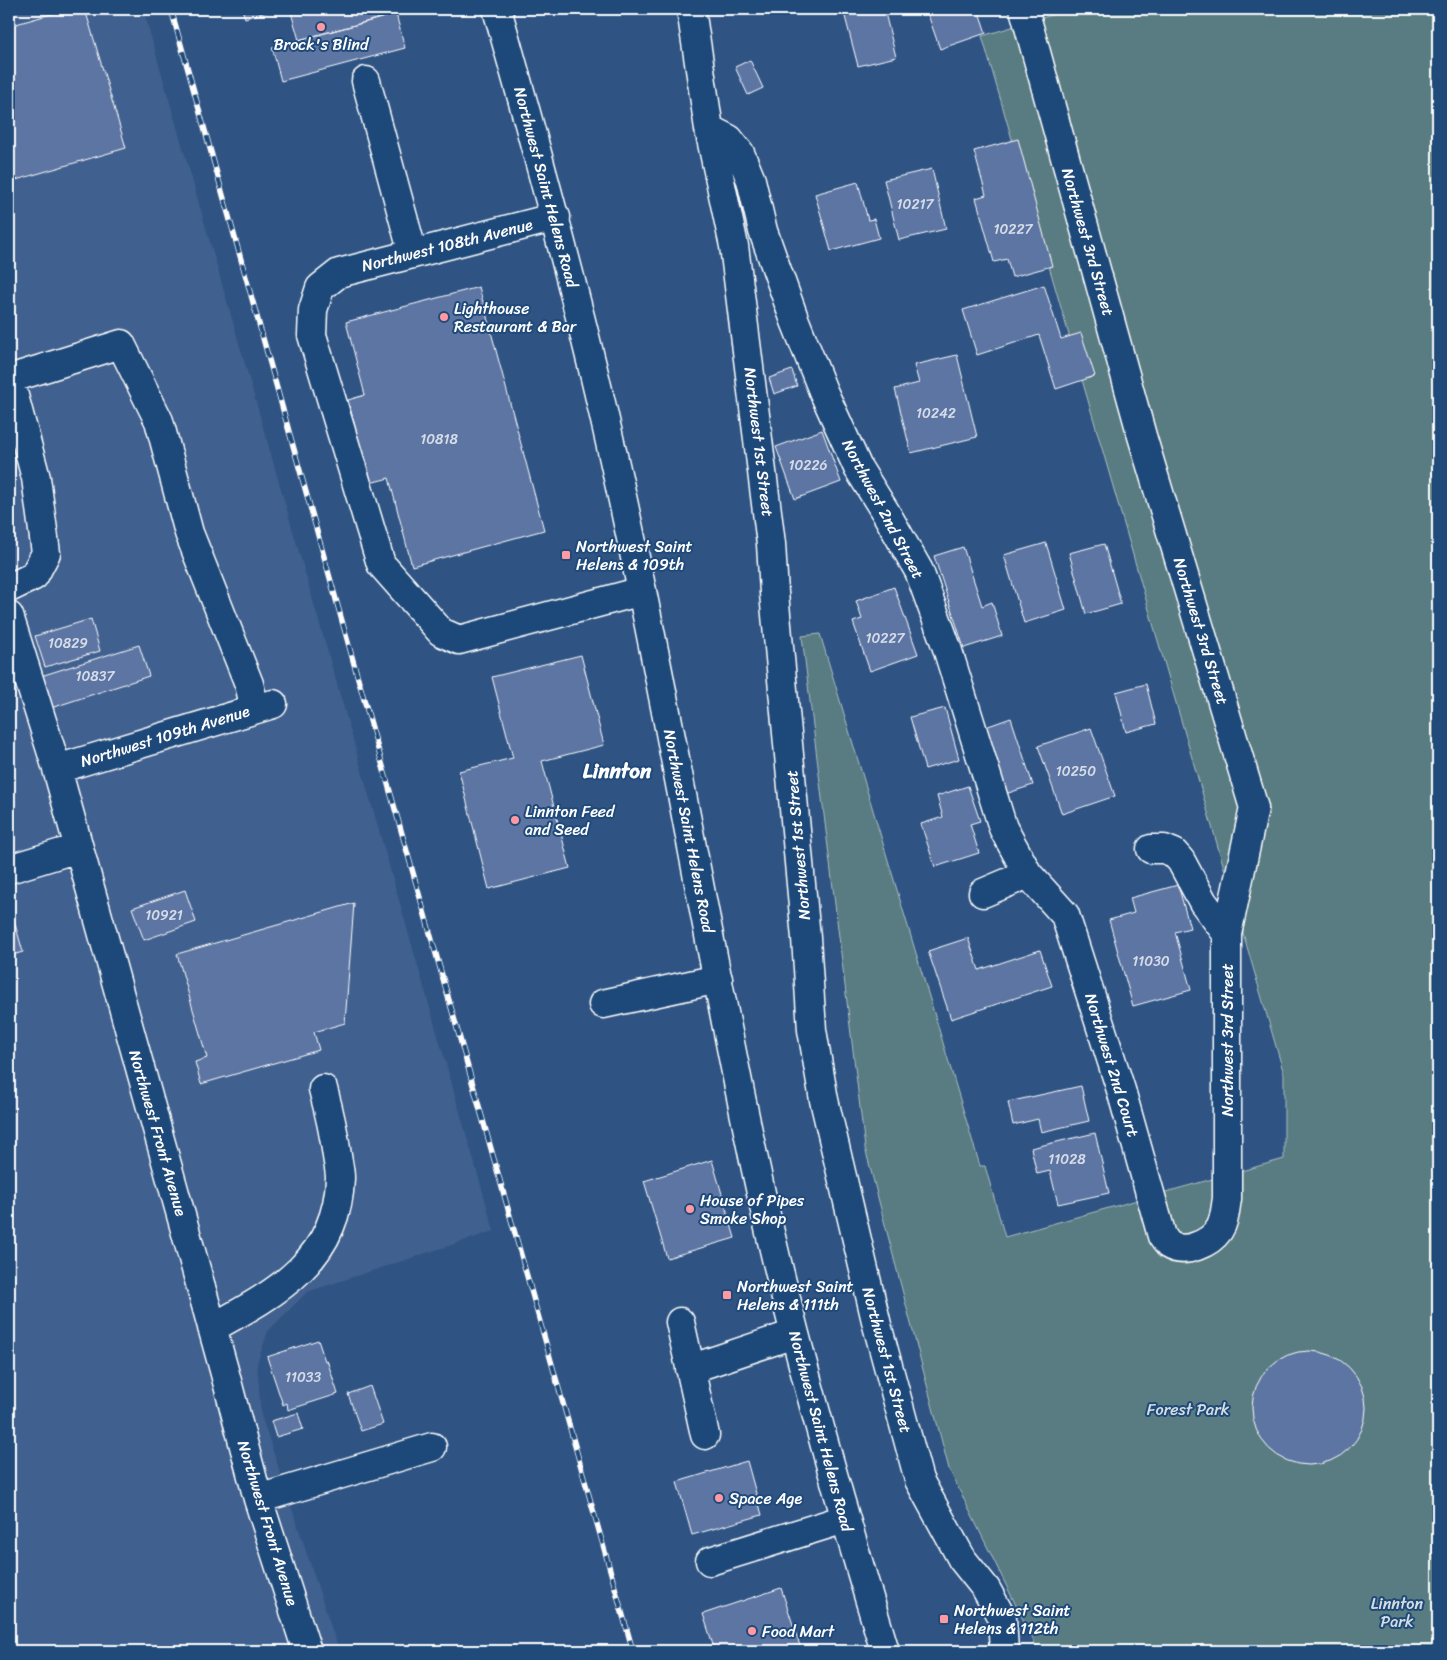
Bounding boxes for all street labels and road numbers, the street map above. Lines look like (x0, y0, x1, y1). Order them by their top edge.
street label: Northwest Saint Helens Road (505, 83, 587, 292)
street label: Northwest 3rd Street (1053, 165, 1123, 319)
street label: Northwest 108th Avenue (358, 210, 536, 280)
street label: Northwest 1st Street (735, 366, 783, 518)
street label: Northwest 2nd Street (834, 434, 932, 584)
street label: Northwest 3rd Street (1165, 554, 1237, 708)
street label: Northwest 109th Avenue (77, 696, 254, 776)
street label: Northwest Saint Helens Road (655, 727, 723, 937)
street label: Northwest 1st Street (777, 769, 819, 921)
street label: Northwest 3rd Street (1213, 964, 1242, 1116)
street label: Northwest 2nd Court (1076, 989, 1148, 1141)
street label: Northwest Front Avenue (120, 1046, 196, 1220)
street label: Northwest 1st Street (854, 1284, 920, 1436)
street label: Northwest Saint Helens Road (780, 1327, 862, 1536)
street label: Northwest Front Avenue (229, 1437, 307, 1610)

